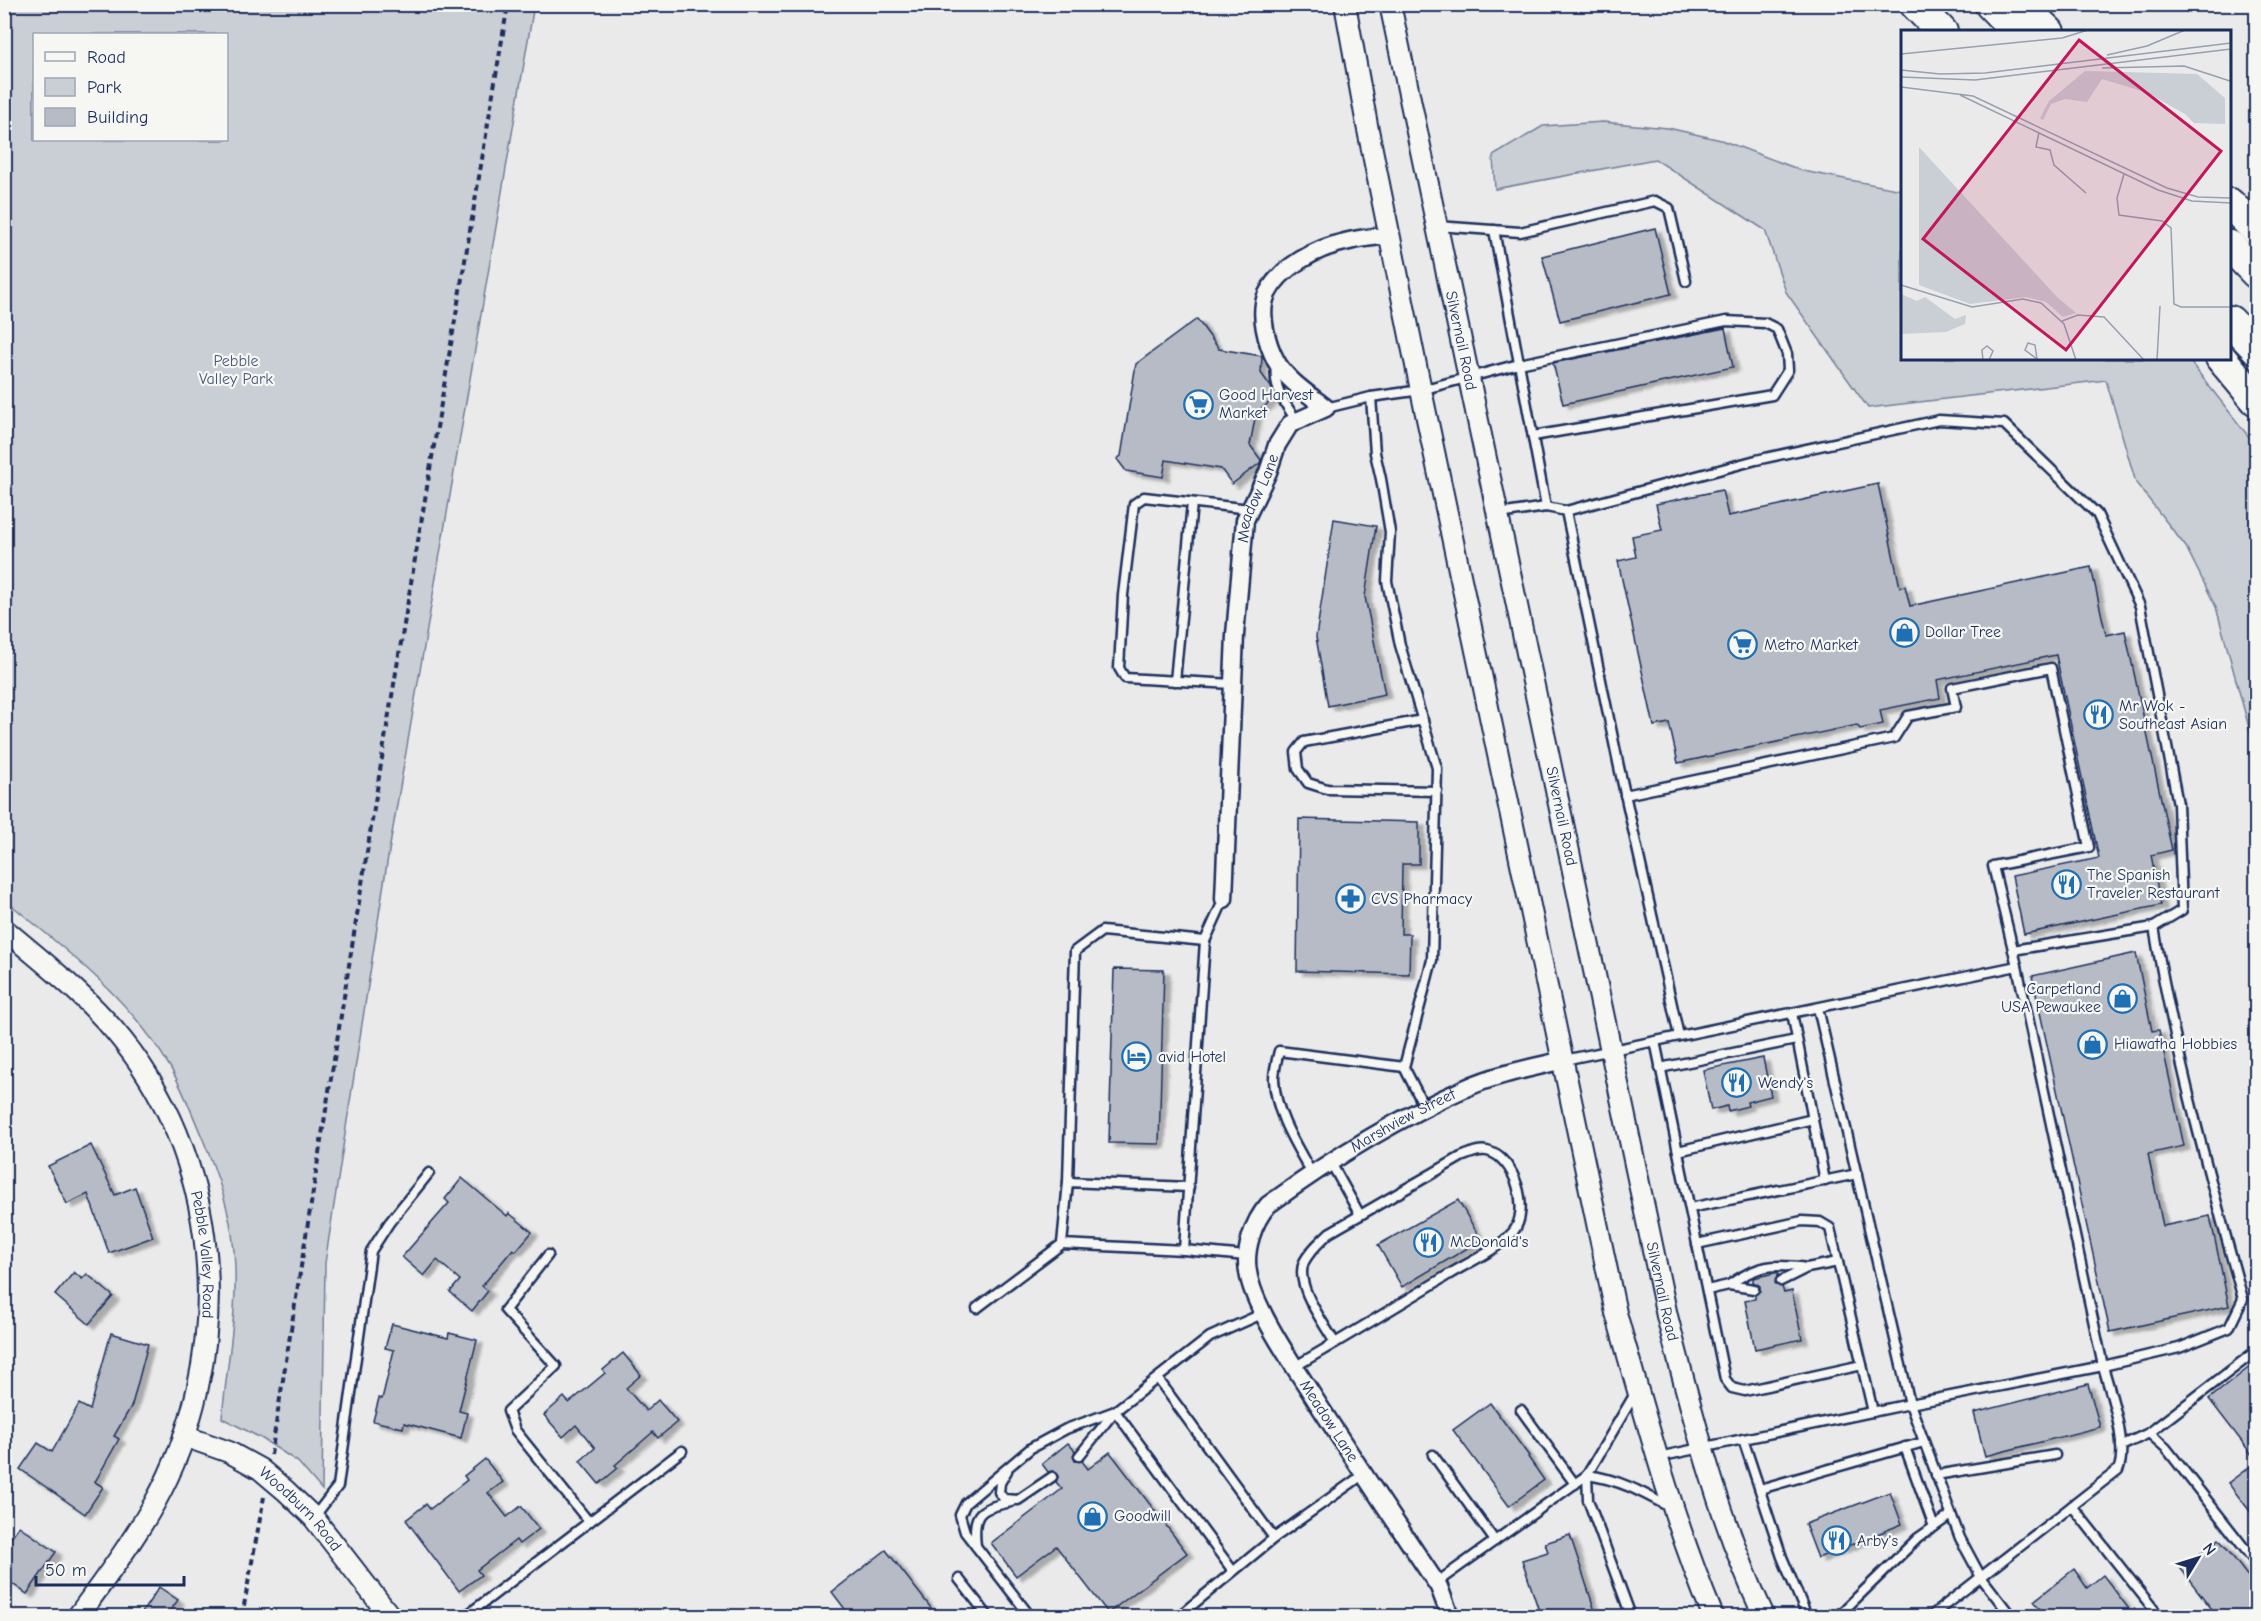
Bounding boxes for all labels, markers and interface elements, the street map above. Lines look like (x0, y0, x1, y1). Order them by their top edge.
inset map (1901, 30, 2231, 360)
legend (33, 33, 228, 141)
text: Road (87, 47, 126, 68)
text: Park (87, 77, 122, 98)
text: Building (87, 107, 149, 128)
street label: Silvernail Road (1442, 289, 1480, 392)
park label: Pebble Valley Park (199, 352, 273, 388)
place label: Good Harvest Market (1219, 386, 1313, 422)
supermarket icon: Good Harvest Market (1182, 388, 1214, 420)
street label: Meadow Lane (1234, 452, 1282, 544)
shop icon: Dollar Tree (1888, 616, 1920, 648)
place label: Dollar Tree (1925, 623, 2001, 641)
supermarket icon: Metro Market (1727, 629, 1759, 661)
place label: Metro Market (1764, 636, 1858, 654)
place label: Mr Wok - Southeast Asian (2119, 697, 2227, 733)
restaurant icon: Mr Wok - Southeast Asian (2082, 699, 2114, 731)
street label: Silvernail Road (1542, 765, 1581, 867)
place label: The Spanish Traveler Restaurant (2087, 866, 2220, 902)
restaurant icon: The Spanish Traveler Restaurant (2050, 868, 2082, 900)
pharmacy icon: CVS Pharmacy (1334, 883, 1366, 915)
place label: CVS Pharmacy (1371, 890, 1473, 908)
place label: Carpetland USA Pewaukee (2001, 980, 2101, 1016)
shop icon: Carpetland USA Pewaukee (2106, 982, 2138, 1014)
shop icon: Hiawatha Hobbies (2077, 1028, 2109, 1060)
place label: Hiawatha Hobbies (2114, 1035, 2238, 1053)
hotel icon: avid Hotel (1121, 1041, 1153, 1073)
place label: avid Hotel (1158, 1048, 1226, 1066)
restaurant icon: Wendy's (1721, 1067, 1753, 1099)
place label: Wendy's (1758, 1074, 1813, 1092)
street label: Marshview Street (1347, 1085, 1459, 1156)
street label: Pebble Valley Road (187, 1189, 217, 1319)
restaurant icon: McDonald's (1413, 1226, 1445, 1258)
place label: McDonald's (1450, 1233, 1529, 1251)
street label: Silvernail Road (1643, 1240, 1682, 1343)
street label: Meadow Lane (1296, 1377, 1362, 1465)
street label: Woodburn Road (255, 1463, 345, 1555)
shop icon: Goodwill (1077, 1500, 1109, 1532)
place label: Goodwill (1114, 1507, 1171, 1525)
restaurant icon: Arby's (1820, 1525, 1852, 1557)
north arrow (2168, 1528, 2228, 1588)
place label: Arby's (1857, 1532, 1898, 1550)
text: N (2199, 1540, 2219, 1559)
scale bar (36, 1549, 184, 1587)
text: 50 m (45, 1560, 87, 1581)

